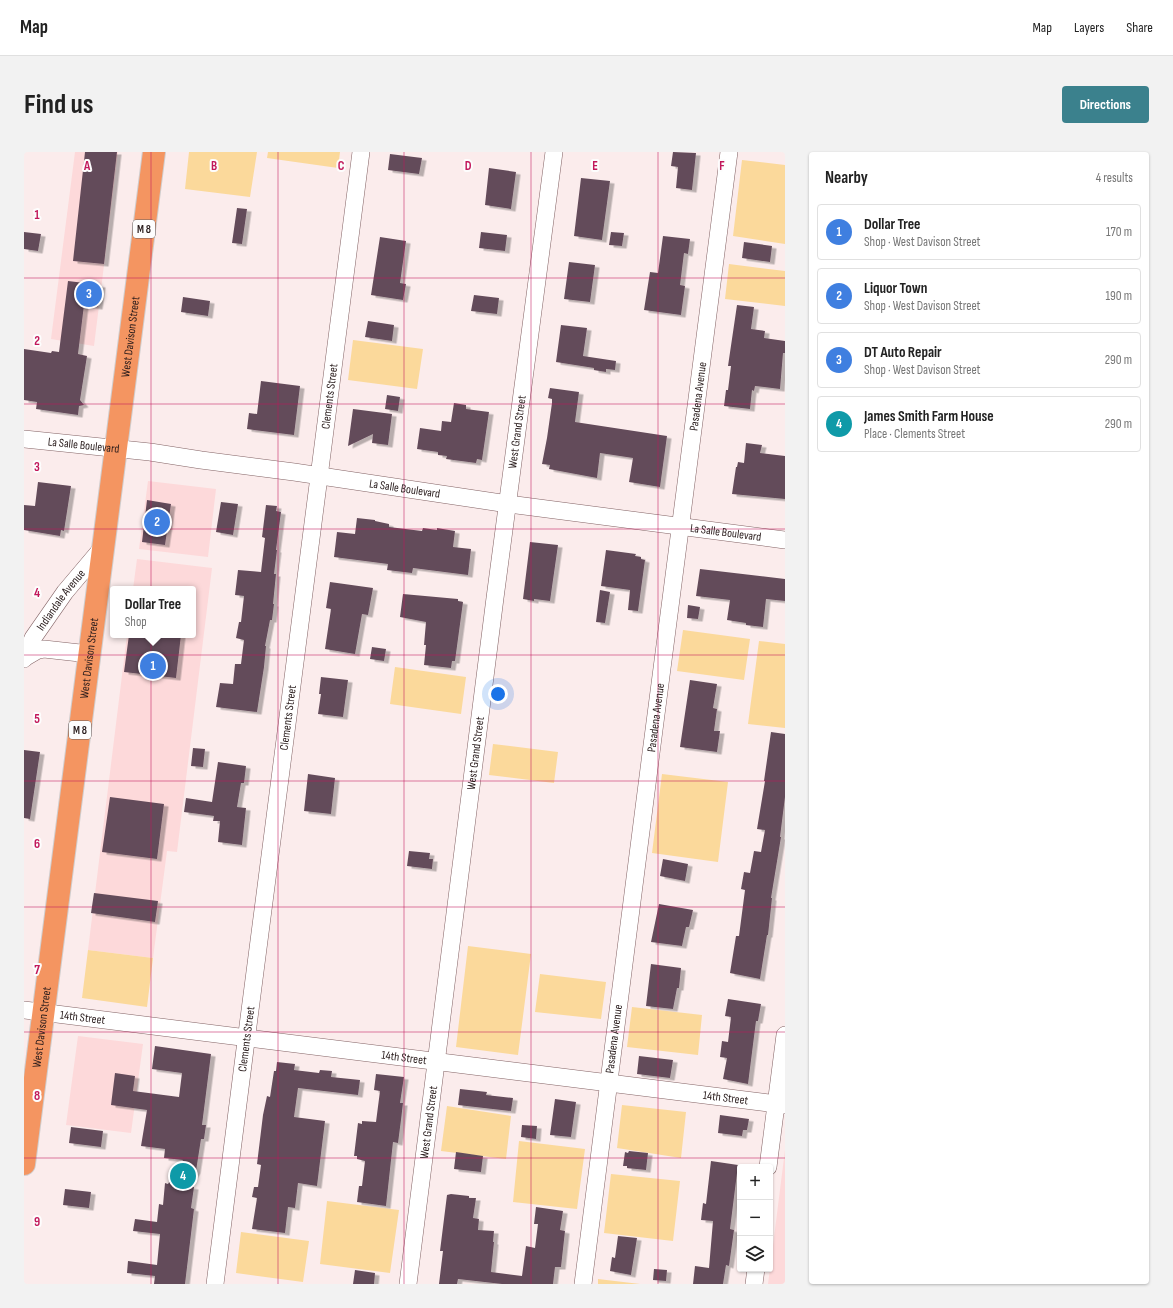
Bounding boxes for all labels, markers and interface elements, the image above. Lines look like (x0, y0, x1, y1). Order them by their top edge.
text: Map (20, 16, 48, 39)
text: Map (1032, 19, 1052, 36)
text: Layers (1074, 19, 1104, 36)
text: Share (1126, 19, 1153, 36)
button: Directions (1062, 86, 1149, 123)
text: Find us (24, 88, 93, 121)
text: A (83, 158, 91, 174)
text: B (211, 158, 217, 174)
text: C (338, 158, 345, 174)
text: D (465, 158, 472, 174)
text: E (592, 158, 598, 174)
text: F (719, 158, 725, 174)
text: Nearby (825, 168, 868, 188)
text: 4 results (1096, 170, 1133, 186)
text: 1 (34, 207, 40, 223)
text: Dollar Tree (864, 215, 920, 234)
road number: M 8 (133, 220, 155, 238)
text: 1 (836, 224, 842, 240)
text: 170 m (1106, 224, 1132, 240)
text: Shop · West Davison Street (864, 234, 981, 250)
pin: 3 (76, 279, 102, 309)
text: Liquor Town (864, 279, 927, 298)
text: 2 (836, 288, 842, 304)
text: 190 m (1105, 288, 1132, 304)
street label: West Davison Street (118, 295, 143, 378)
text: Shop · West Davison Street (864, 298, 981, 314)
text: 2 (34, 333, 40, 349)
text: DT Auto Repair (864, 343, 942, 362)
text: 3 (836, 352, 842, 368)
text: 290 m (1105, 352, 1132, 368)
street label: Pasadena Avenue (686, 361, 710, 432)
street label: Clements Street (318, 362, 341, 430)
text: Shop · West Davison Street (864, 362, 981, 378)
street label: West Grand Street (505, 394, 529, 469)
text: James Smith Farm House (864, 407, 994, 426)
text: 4 (836, 416, 842, 432)
text: 290 m (1105, 416, 1132, 432)
text: Place · Clements Street (864, 426, 965, 442)
street label: La Salle Boulevard (47, 434, 120, 456)
text: 3 (34, 459, 40, 475)
street label: La Salle Boulevard (368, 476, 441, 501)
pin: 2 (144, 507, 170, 537)
street label: La Salle Boulevard (689, 520, 762, 544)
street label: Indiandale Avenue (33, 566, 89, 633)
text: 4 (34, 585, 40, 601)
popup (110, 586, 196, 638)
text: Dollar Tree (125, 595, 181, 614)
text: Shop (125, 614, 147, 630)
street label: West Davison Street (76, 617, 102, 699)
pin: 1 (140, 651, 166, 681)
street label: Pasadena Avenue (644, 682, 668, 753)
street label: Clements Street (276, 684, 300, 751)
your location (488, 684, 508, 704)
text: 5 (34, 711, 40, 727)
street label: West Grand Street (463, 715, 487, 791)
road number: M 8 (69, 721, 91, 739)
text: 6 (34, 836, 40, 852)
text: 7 (34, 962, 40, 978)
street label: West Davison Street (29, 986, 54, 1068)
street label: Pasadena Avenue (602, 1003, 626, 1074)
street label: Clements Street (235, 1005, 258, 1073)
street label: 14th Street (59, 1007, 106, 1028)
street label: 14th Street (381, 1047, 428, 1068)
street label: West Grand Street (416, 1084, 441, 1160)
street label: 14th Street (702, 1087, 749, 1108)
text: 8 (34, 1088, 40, 1104)
pin: 4 (170, 1161, 196, 1191)
map controls (737, 1164, 773, 1272)
button: + (737, 1164, 773, 1200)
button: − (737, 1200, 773, 1236)
text: 9 (34, 1214, 40, 1230)
button: layers (737, 1236, 773, 1272)

